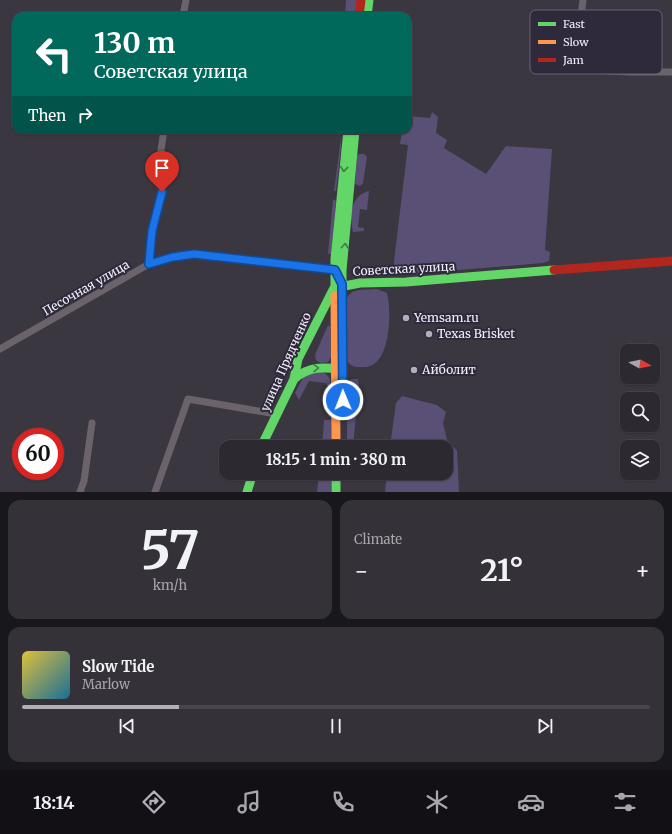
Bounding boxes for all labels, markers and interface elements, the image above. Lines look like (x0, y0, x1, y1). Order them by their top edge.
legend (530, 10, 662, 74)
text: Fast (563, 17, 586, 31)
text: 130 m (94, 25, 176, 61)
icon: left (28, 28, 80, 80)
text: Slow (563, 35, 589, 49)
text: Jam (562, 53, 584, 67)
text: Советская улица (94, 60, 248, 83)
icon: right (74, 104, 96, 126)
text: Then (28, 106, 66, 125)
pin (145, 151, 179, 192)
icon: arrive (151, 157, 173, 179)
one-way arrow (339, 166, 348, 172)
one-way arrow (340, 243, 349, 249)
street label: Песочная улица (40, 256, 132, 318)
street label: Советская улица (352, 258, 456, 279)
street label: улица Прядченко (257, 310, 314, 414)
place label: Yemsam.ru (413, 310, 479, 325)
marker: Yemsam.ru (401, 313, 411, 323)
place label: Texas Brisket (437, 326, 515, 341)
marker: Texas Brisket (424, 329, 434, 339)
north arrow (620, 344, 660, 384)
map controls (620, 344, 660, 480)
place label: Айболит (421, 362, 476, 377)
one-way arrow (313, 364, 319, 372)
marker: Айболит (409, 365, 419, 375)
position arrow (322, 379, 364, 421)
button: search (620, 392, 660, 432)
speed limit sign: 60 (12, 428, 64, 480)
button: layers (620, 440, 660, 480)
text: 18:15 · 1 min · 380 m (266, 450, 406, 469)
text: 57 (140, 518, 200, 583)
text: Climate (354, 531, 402, 548)
text: 21° (480, 551, 524, 589)
text: − (354, 557, 369, 585)
text: + (635, 557, 650, 585)
text: km/h (153, 577, 187, 594)
text: Slow Tide (82, 657, 154, 676)
text: Marlow (82, 676, 130, 693)
icon: previous (116, 715, 138, 737)
icon: pause (325, 715, 347, 737)
icon: next (534, 715, 556, 737)
icon: directions (140, 788, 168, 816)
icon: music (235, 788, 263, 816)
icon: phone (329, 788, 357, 816)
icon: climate (423, 788, 451, 816)
icon: car (517, 788, 545, 816)
icon: filters (611, 788, 639, 816)
text: 18:14 (33, 791, 74, 814)

